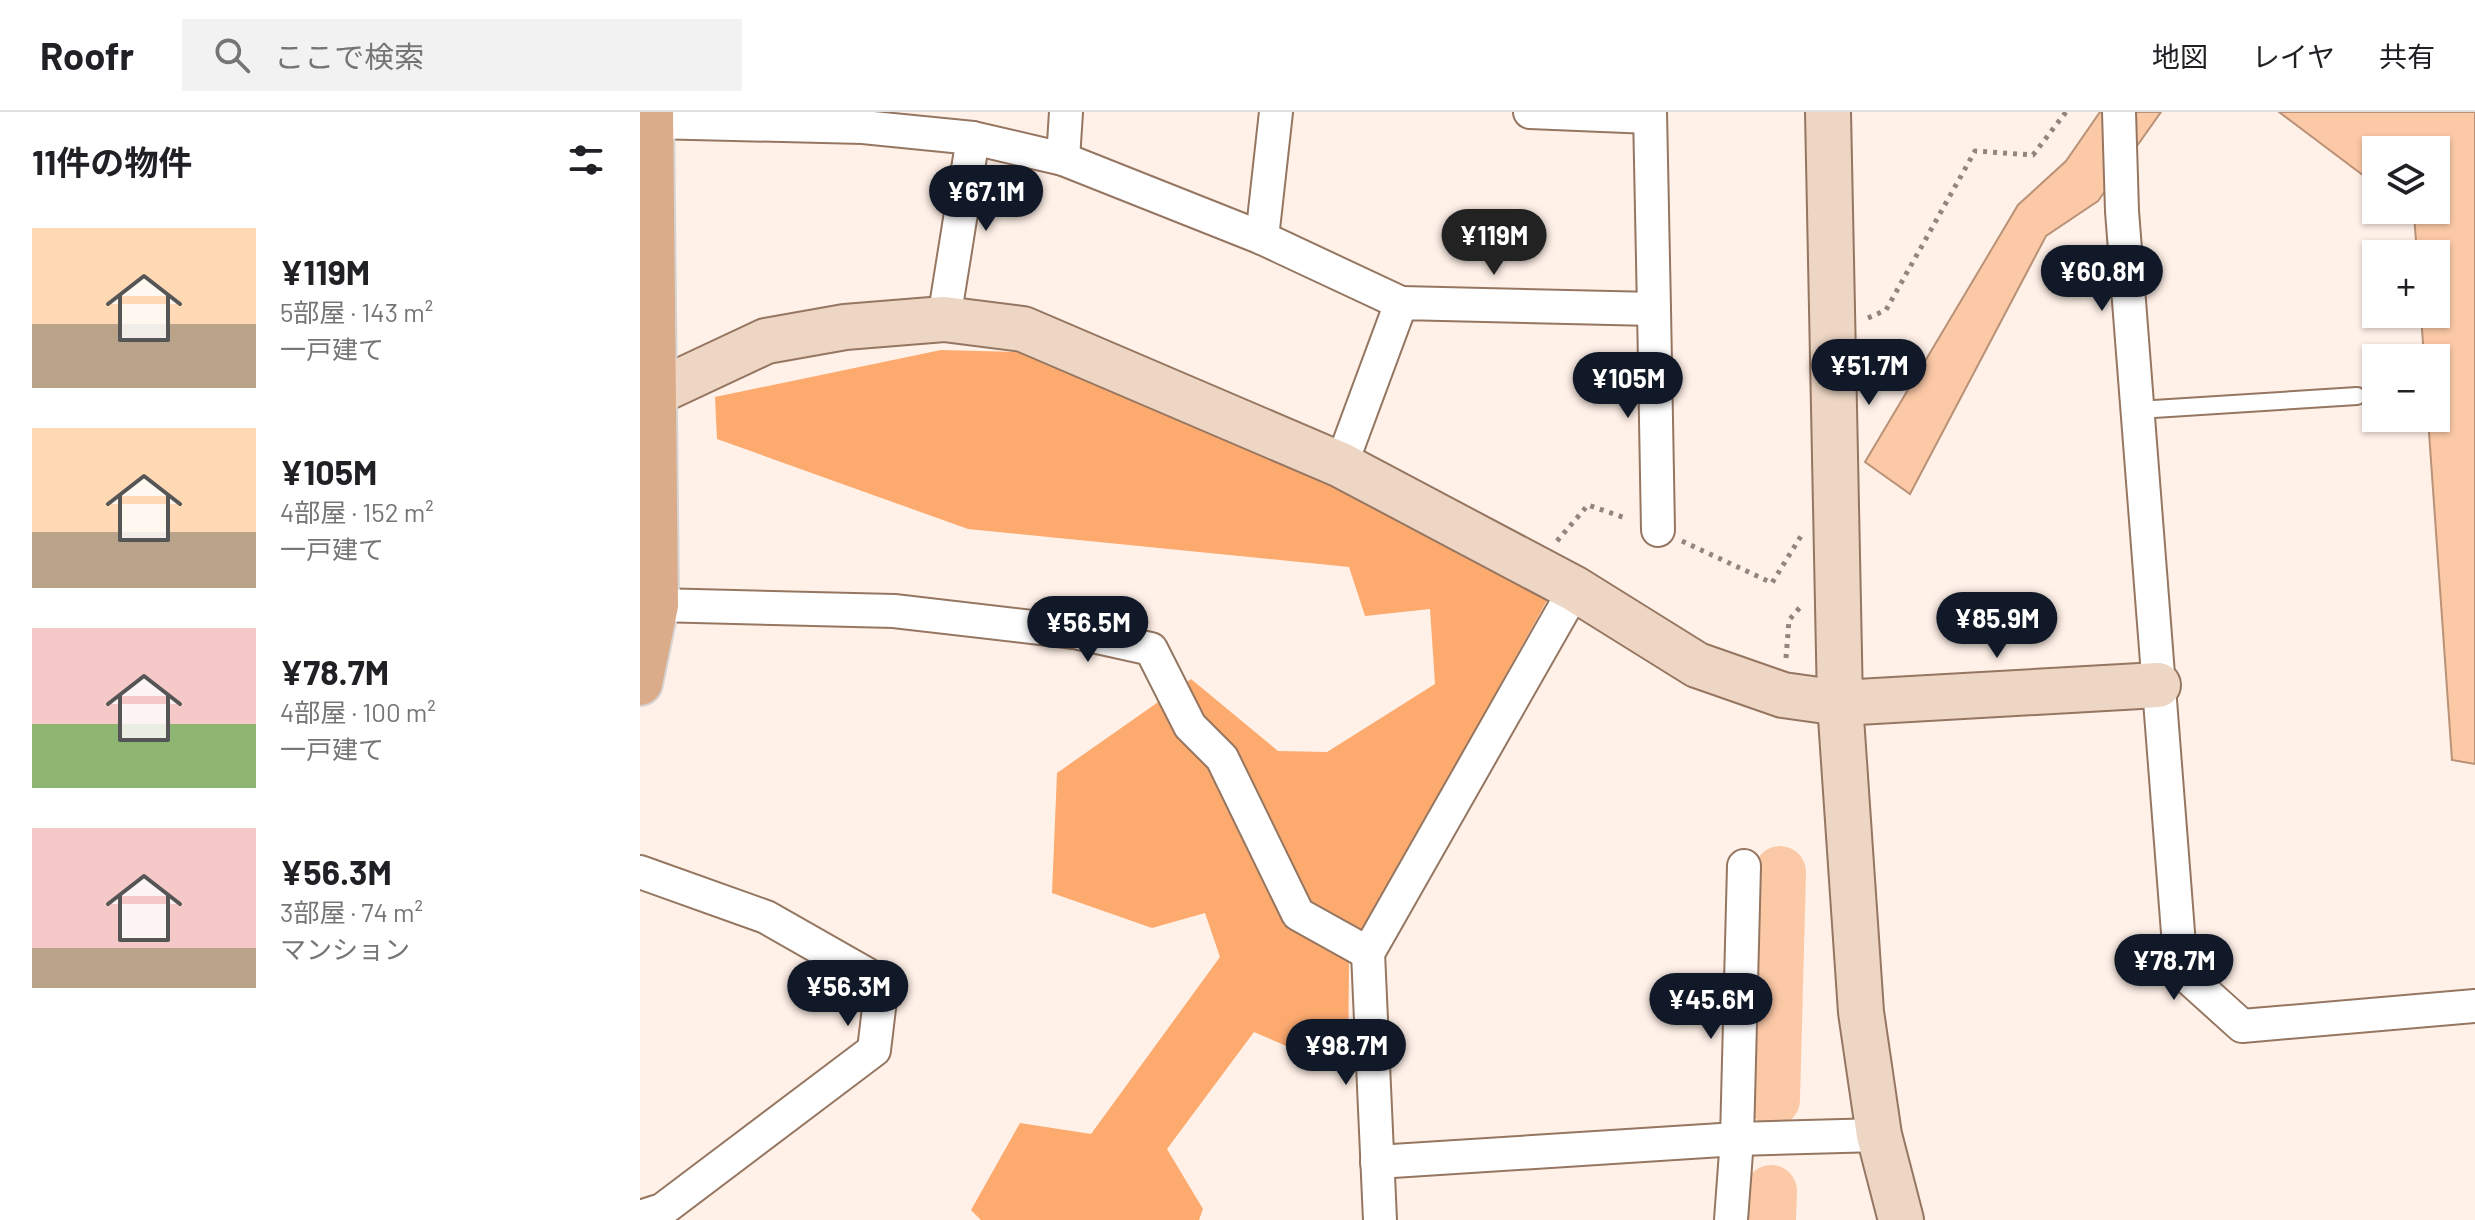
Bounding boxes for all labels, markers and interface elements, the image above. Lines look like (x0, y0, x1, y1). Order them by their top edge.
search box (182, 19, 742, 91)
text: Roofr (40, 32, 134, 78)
icon: search (210, 33, 254, 77)
text: ここで検索 (274, 38, 424, 74)
text: 地図 (2152, 39, 2208, 73)
text: レイヤ (2252, 39, 2335, 73)
text: 共有 (2379, 39, 2435, 73)
map controls (2362, 136, 2450, 432)
button: layers (2362, 136, 2450, 224)
icon: filters (564, 138, 608, 182)
text: 11件の物件 (32, 141, 192, 182)
pin: ¥67.1M (921, 165, 1051, 233)
text: ¥67.1M (947, 175, 1025, 206)
pin: ¥119M (1438, 209, 1550, 277)
text: ¥119M (1460, 219, 1528, 250)
button: + (2362, 240, 2450, 328)
pin: ¥60.8M (2037, 245, 2167, 313)
text: ¥119M (280, 251, 370, 292)
text: ¥60.8M (2059, 255, 2145, 286)
icon: home (96, 260, 192, 356)
text: 5部屋 · 143 m² (280, 296, 433, 327)
text: 一戸建て (280, 333, 384, 364)
pin: ¥51.7M (1804, 339, 1934, 407)
button: − (2362, 344, 2450, 432)
text: ¥51.7M (1829, 349, 1909, 380)
pin: ¥105M (1572, 352, 1684, 420)
text: ¥105M (1591, 362, 1665, 393)
text: ¥105M (280, 451, 377, 492)
icon: home (96, 460, 192, 556)
text: 4部屋 · 152 m² (280, 496, 434, 527)
text: 一戸建て (280, 533, 384, 564)
pin: ¥85.9M (1932, 592, 2062, 660)
pin: ¥56.5M (1023, 596, 1153, 664)
text: ¥85.9M (1954, 602, 2040, 633)
text: ¥56.5M (1045, 606, 1131, 637)
text: ¥78.7M (280, 651, 389, 692)
icon: home (96, 660, 192, 756)
text: 4部屋 · 100 m² (280, 696, 436, 727)
text: 一戸建て (280, 733, 384, 764)
text: ¥56.3M (280, 851, 392, 892)
icon: home (96, 860, 192, 956)
text: 3部屋 · 74 m² (280, 896, 423, 927)
text: マンション (280, 933, 410, 964)
pin: ¥78.7M (2109, 934, 2239, 1002)
text: ¥78.7M (2132, 944, 2216, 975)
pin: ¥56.3M (783, 960, 913, 1028)
text: ¥56.3M (805, 970, 891, 1001)
pin: ¥45.6M (1646, 973, 1776, 1041)
text: ¥45.6M (1667, 983, 1755, 1014)
pin: ¥98.7M (1281, 1019, 1411, 1087)
text: ¥98.7M (1304, 1029, 1388, 1060)

